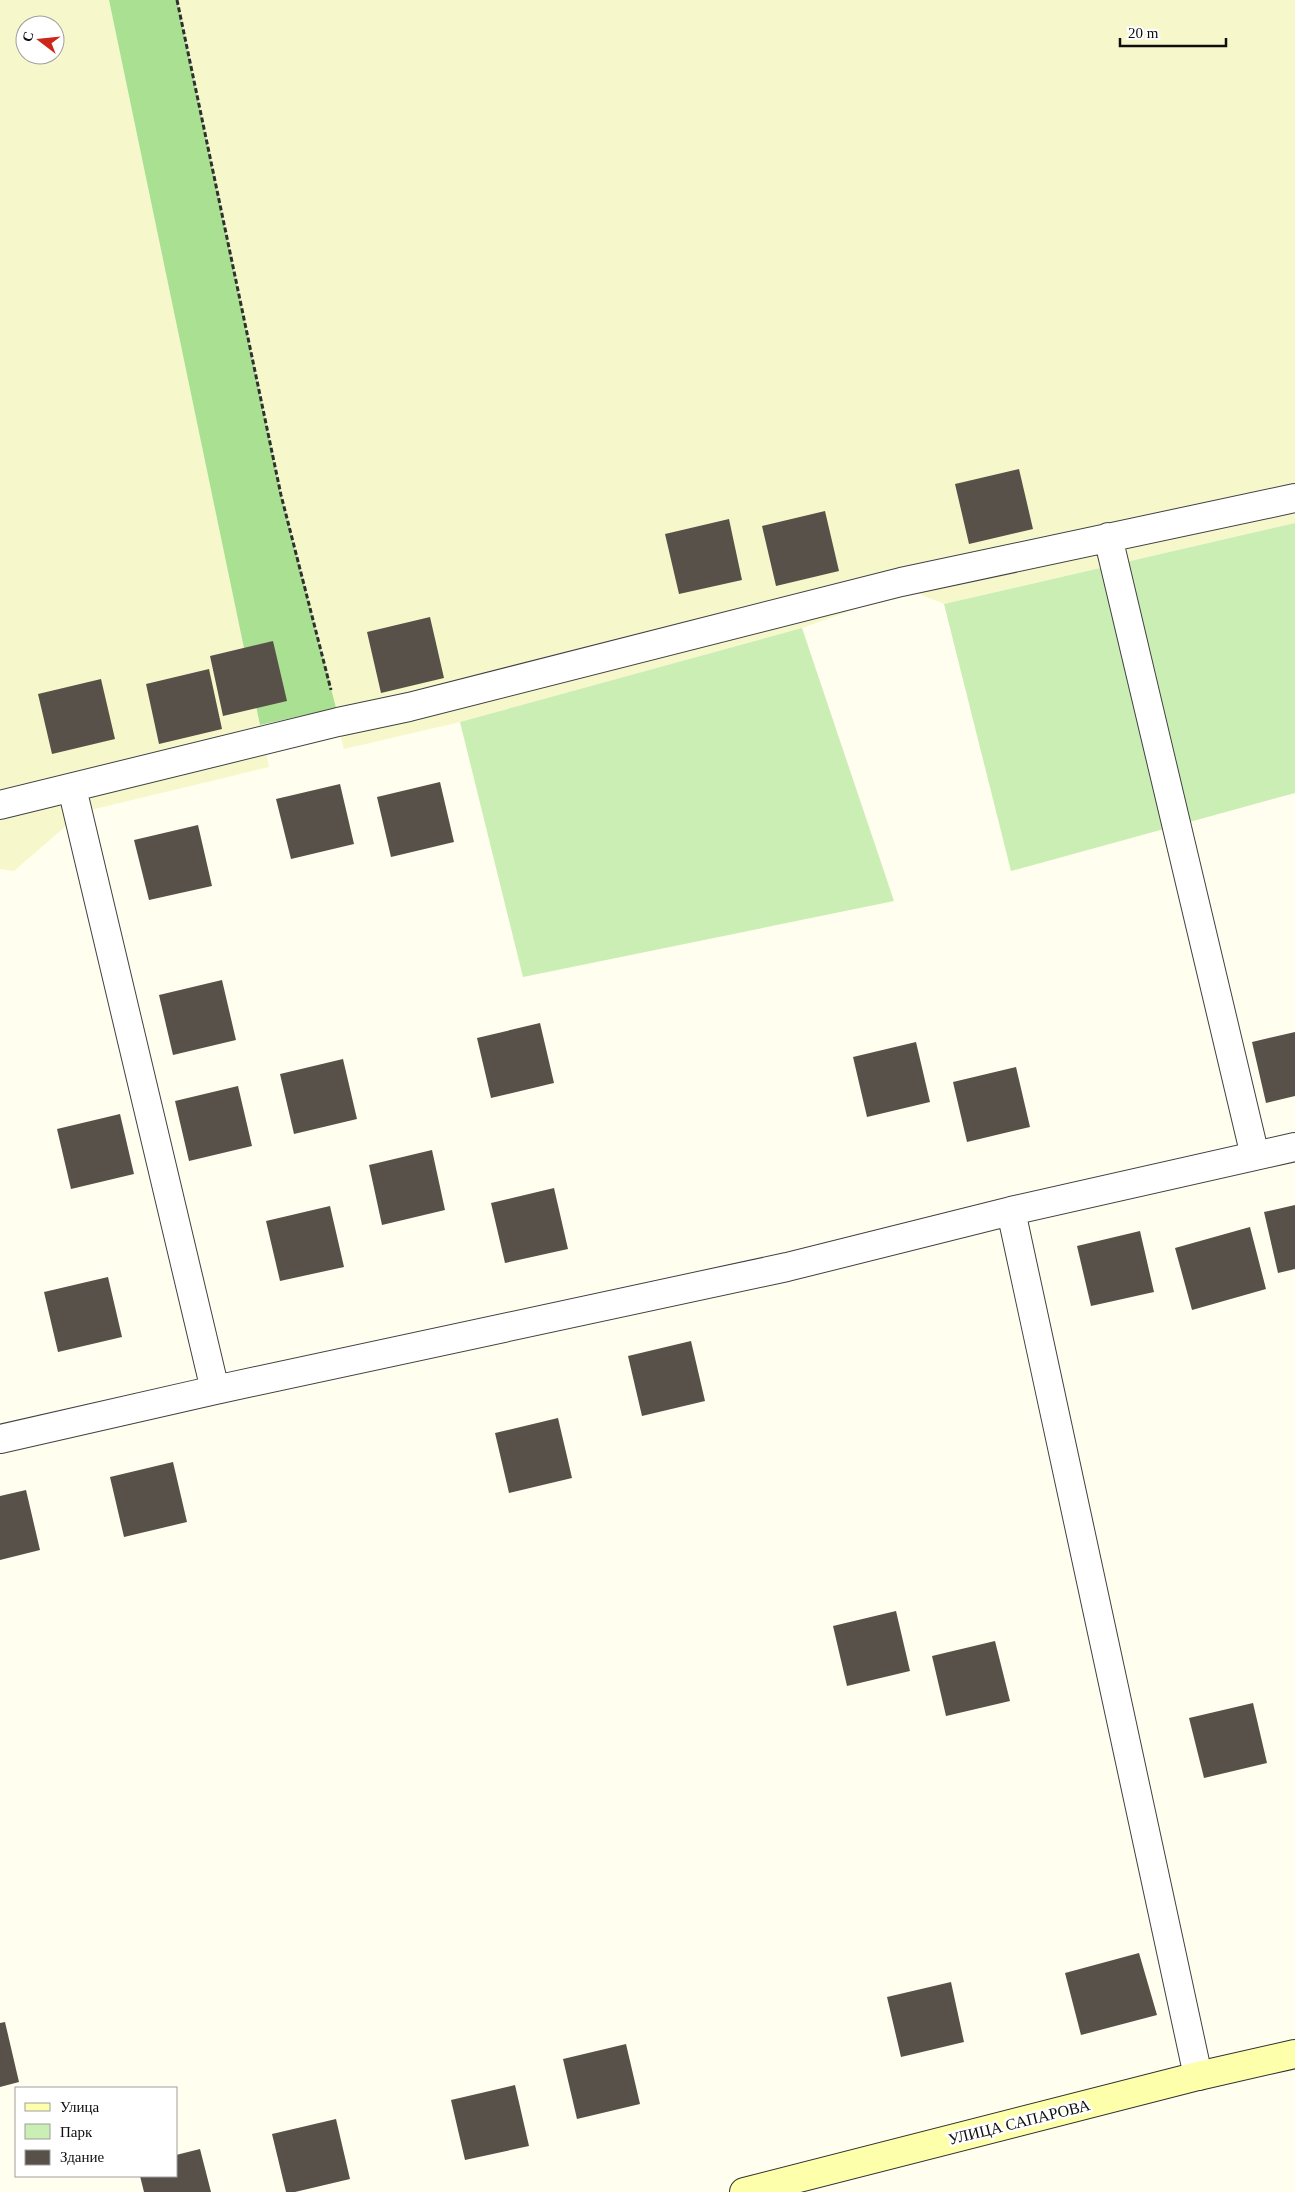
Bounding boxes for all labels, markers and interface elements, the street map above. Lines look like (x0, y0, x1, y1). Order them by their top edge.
north arrow (15, 15, 65, 65)
scale bar (1120, 15, 1226, 47)
text: 20 m (1128, 25, 1159, 41)
text: С (19, 30, 37, 43)
legend (15, 2087, 178, 2177)
street label: УЛИЦА САПАРОВА (946, 2096, 1092, 2149)
text: Улица (60, 2099, 99, 2115)
text: Парк (60, 2124, 93, 2140)
text: Здание (60, 2149, 104, 2165)

